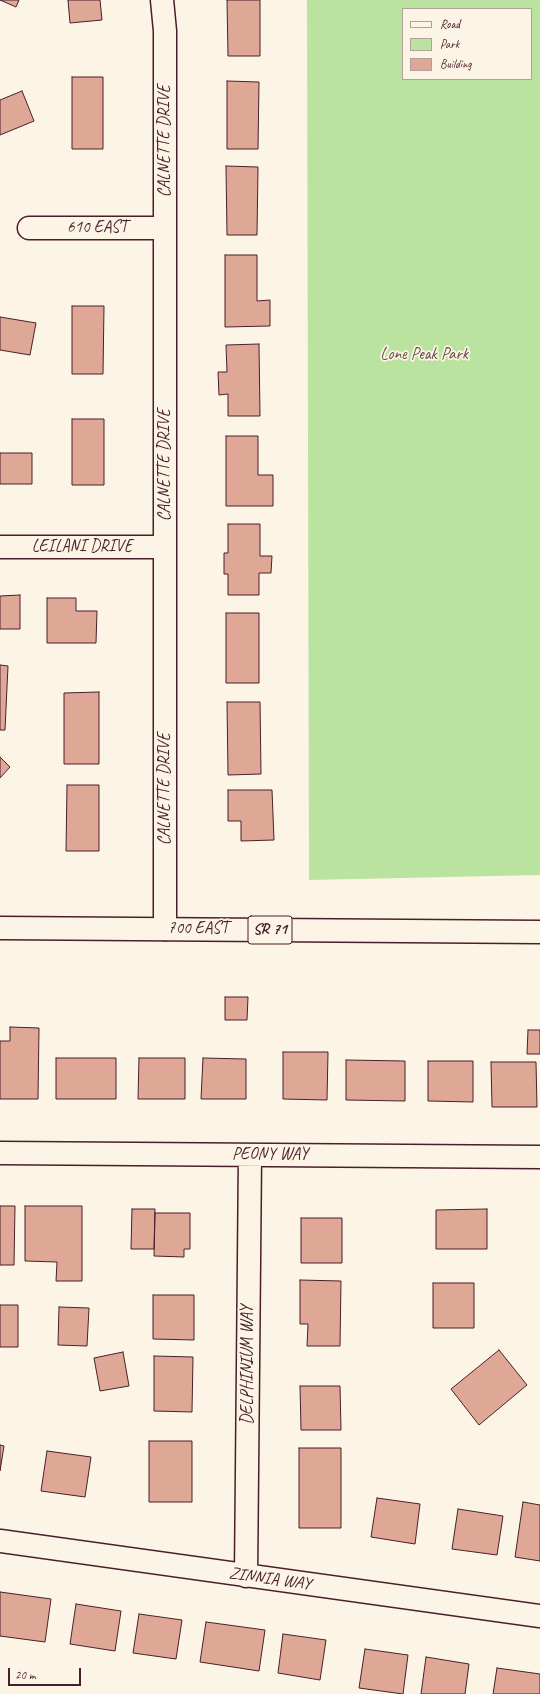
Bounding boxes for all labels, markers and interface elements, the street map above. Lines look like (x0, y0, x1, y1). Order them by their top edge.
legend (402, 8, 532, 80)
text: Road (440, 16, 460, 32)
text: Park (440, 36, 459, 52)
text: Building (440, 56, 472, 72)
street label: CALNETTE DRIVE (155, 85, 175, 197)
street label: 610 EAST (67, 218, 127, 238)
park label: Lone Peak Park (380, 345, 468, 365)
street label: CALNETTE DRIVE (155, 409, 175, 521)
street label: LEILANI DRIVE (32, 537, 132, 557)
street label: CALNETTE DRIVE (155, 733, 175, 845)
road number: SR 71 (248, 916, 292, 944)
street label: 700 EAST (168, 919, 228, 939)
street label: PEONY WAY (232, 1145, 308, 1165)
street label: DELPHINIUM WAY (238, 1305, 258, 1425)
street label: ZINNIA WAY (228, 1563, 312, 1595)
scale bar (10, 1660, 83, 1686)
text: 20 m (15, 1667, 35, 1683)

